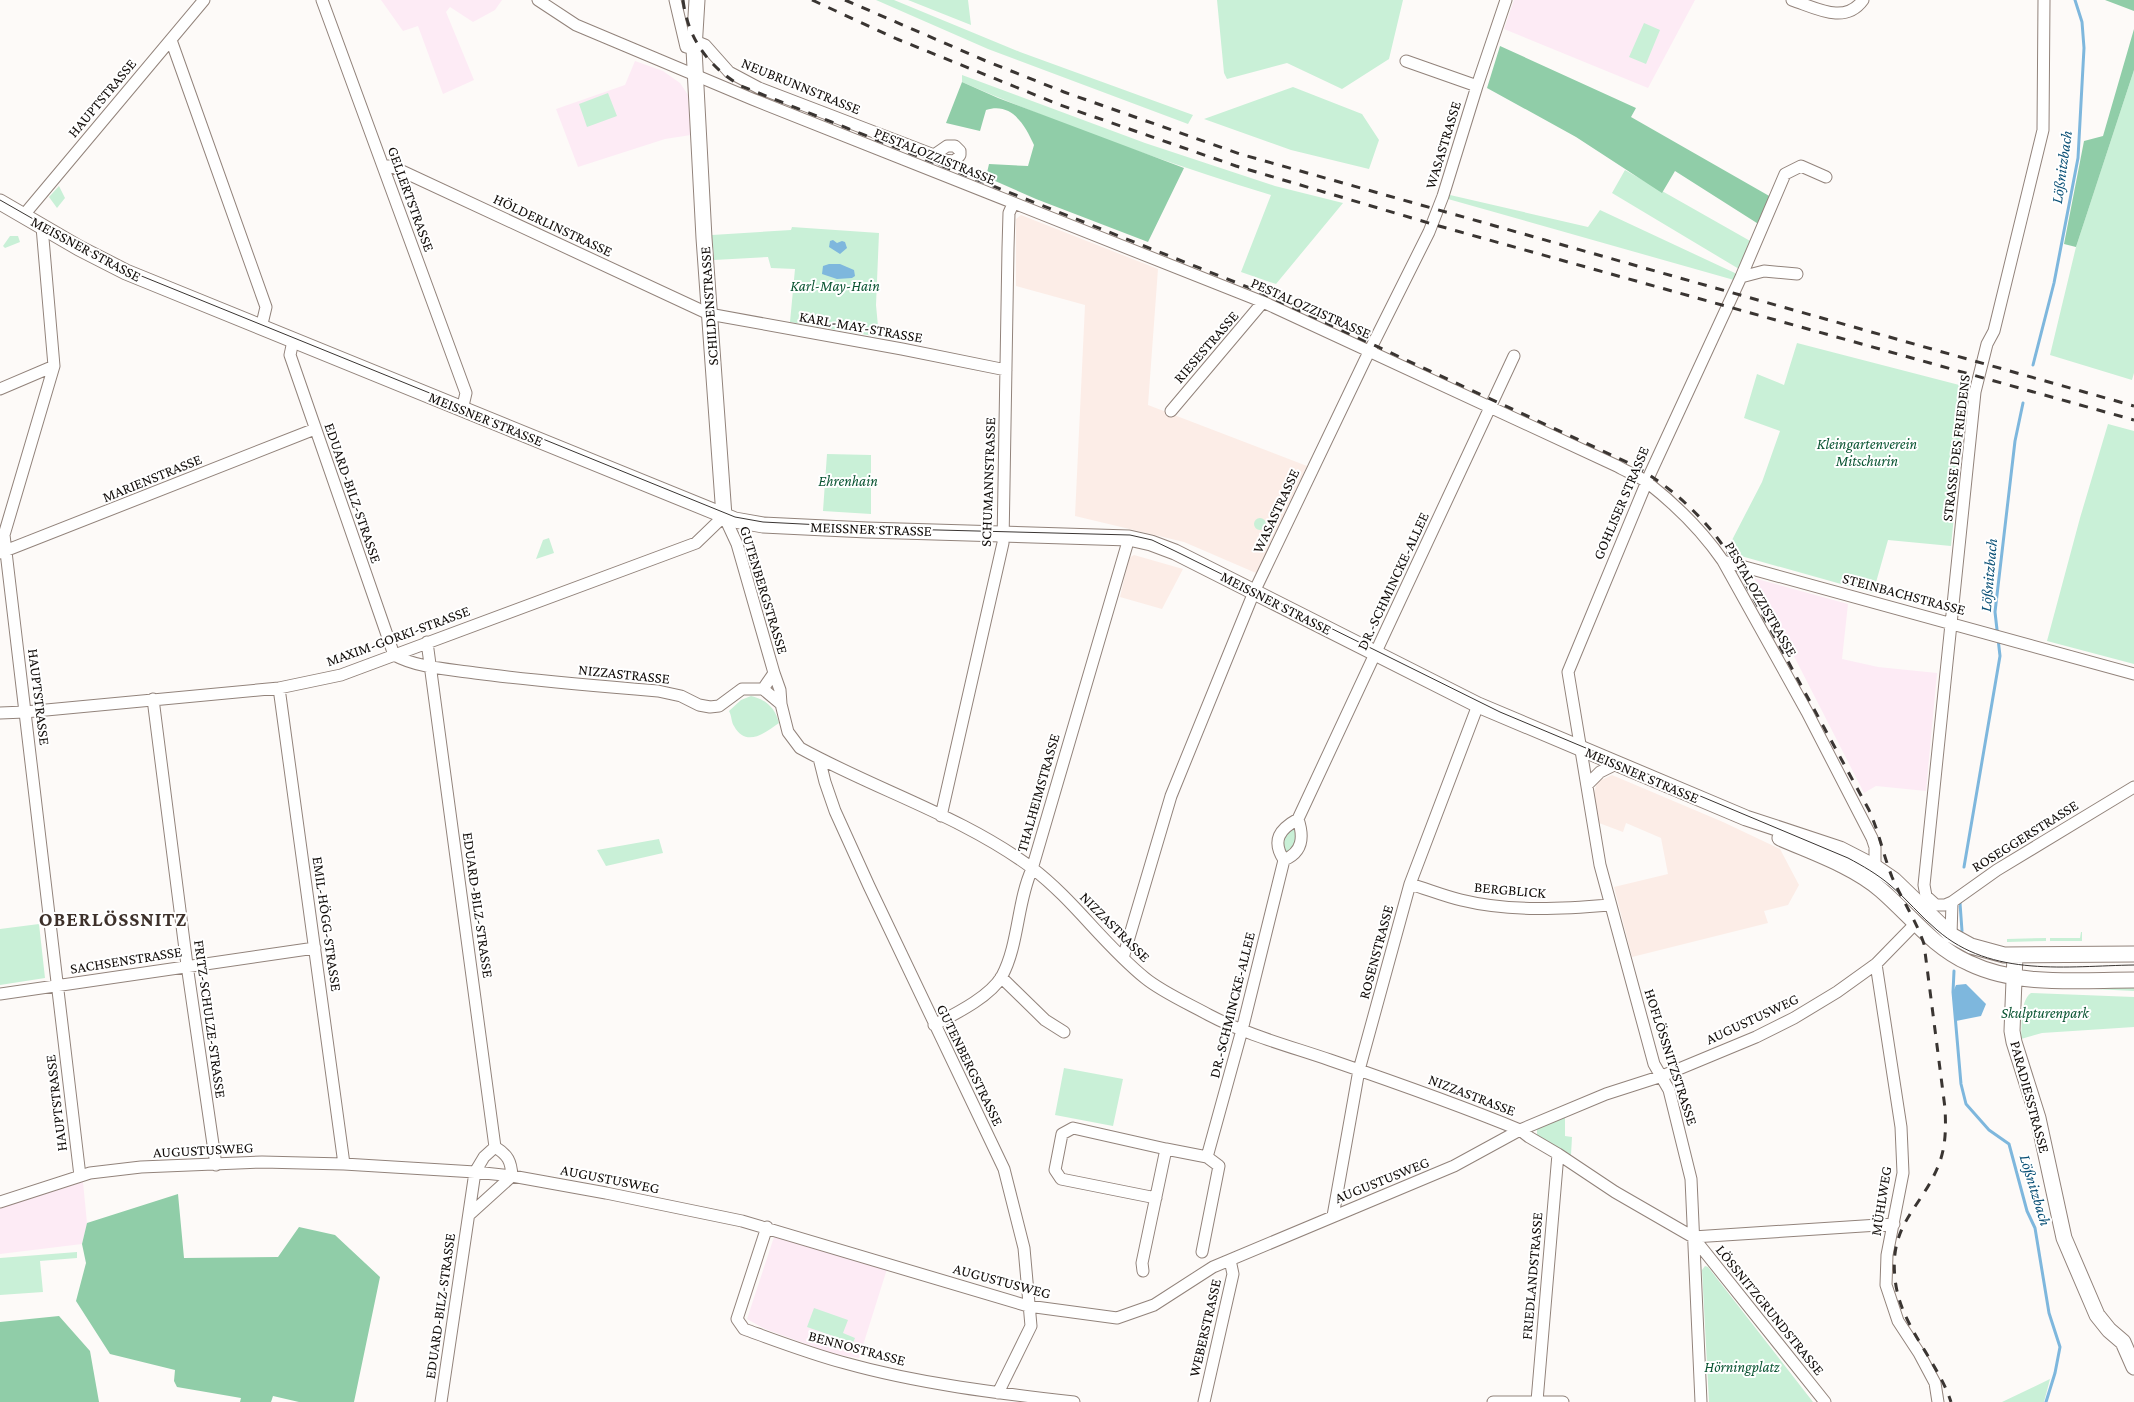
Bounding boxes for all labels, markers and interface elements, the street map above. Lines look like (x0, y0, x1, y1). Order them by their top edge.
street label: NEUBRUNNSTRASSE (739, 55, 863, 117)
street label: HAUPTSTRASSE (65, 56, 139, 140)
street label: WASASTRASSE (1422, 99, 1464, 191)
street label: PESTALOZZISTRASSE (872, 124, 998, 188)
water label: Lößnitzbach (2048, 129, 2076, 205)
street label: GELLERTSTRASSE (385, 144, 437, 254)
street label: HÖLDERLINSTRASSE (491, 190, 615, 260)
street label: MEISSNER STRASSE (28, 213, 144, 285)
street label: SCHILDENSTRASSE (697, 246, 721, 366)
street label: PESTALOZZISTRASSE (1248, 274, 1374, 342)
park label: Karl-May-Hain (790, 278, 880, 295)
street label: KARL-MAY-STRASSE (798, 308, 924, 346)
street label: RIESESTRASSE (1171, 308, 1241, 386)
street label: STRASSE DES FRIEDENS (1939, 374, 1973, 522)
street label: MEISSNER STRASSE (426, 389, 546, 449)
street label: SCHUMANNSTRASSE (978, 417, 998, 547)
street label: EDUARD-BILZ-STRASSE (321, 421, 385, 565)
park label: Kleingartenverein Mitschurin (1817, 436, 1918, 469)
street label: GOHLISER STRASSE (1590, 444, 1652, 562)
street label: MARIENSTRASSE (100, 451, 204, 505)
street label: WASASTRASSE (1250, 467, 1302, 555)
park label: Ehrenhain (818, 473, 878, 489)
street label: DR.-SCHMINCKE-ALLEE (1354, 510, 1432, 652)
street label: MEISSNER STRASSE (810, 519, 932, 539)
street label: GUTENBERGSTRASSE (737, 524, 791, 656)
water label: Lößnitzbach (1977, 537, 2001, 613)
street label: PESTALOZZISTRASSE (1722, 539, 1800, 659)
street label: MEISSNER STRASSE (1218, 568, 1334, 638)
street label: STEINBACHSTRASSE (1841, 570, 1967, 618)
street label: MAXIM-GORKI-STRASSE (324, 603, 472, 669)
street label: HAUPTSTRASSE (25, 648, 53, 746)
street label: NIZZASTRASSE (577, 661, 671, 687)
street label: THALHEIMSTRASSE (1013, 732, 1063, 854)
street label: MEISSNER STRASSE (1583, 744, 1701, 806)
street label: ROSEGGERSTRASSE (1969, 797, 2081, 875)
street label: EDUARD-BILZ-STRASSE (460, 831, 496, 979)
street label: EMIL-HÖGG-STRASSE (310, 855, 344, 993)
street label: BERGBLICK (1474, 879, 1547, 901)
street label: NIZZASTRASSE (1077, 889, 1153, 965)
street label: ROSENSTRASSE (1356, 903, 1396, 1001)
district label: OBERLÖSSNITZ (39, 908, 187, 930)
street label: DR.-SCHMINCKE-ALLEE (1206, 930, 1258, 1080)
street label: FRITZ-SCHULZE-STRASSE (191, 939, 229, 1099)
street label: SACHSENSTRASSE (69, 943, 183, 977)
street label: HOFLÖSSNITZSTRASSE (1641, 987, 1701, 1127)
street label: AUGUSTUSWEG (1703, 991, 1801, 1047)
street label: GUTENBERGSTRASSE (934, 1002, 1006, 1128)
park label: Skulpturenpark (2001, 1005, 2090, 1022)
street label: PARADIESSTRASSE (2007, 1039, 2053, 1155)
street label: HAUPTSTRASSE (42, 1054, 70, 1152)
street label: NIZZASTRASSE (1426, 1071, 1518, 1119)
street label: AUGUSTUSWEG (152, 1139, 254, 1161)
water label: Lößnitzbach (2016, 1152, 2055, 1228)
street label: AUGUSTUSWEG (1332, 1154, 1432, 1206)
street label: AUGUSTUSWEG (559, 1162, 661, 1196)
street label: MÜHLWEG (1868, 1165, 1894, 1237)
street label: FRIEDLANDSTRASSE (1518, 1212, 1546, 1340)
street label: EDUARD-BILZ-STRASSE (422, 1232, 458, 1380)
street label: LÖSSNITZGRUNDSTRASSE (1713, 1242, 1827, 1378)
street label: AUGUSTUSWEG (951, 1260, 1053, 1302)
street label: WEBERSTRASSE (1186, 1277, 1224, 1379)
street label: BENNOSTRASSE (807, 1327, 907, 1369)
park label: Hörningplatz (1704, 1359, 1780, 1376)

